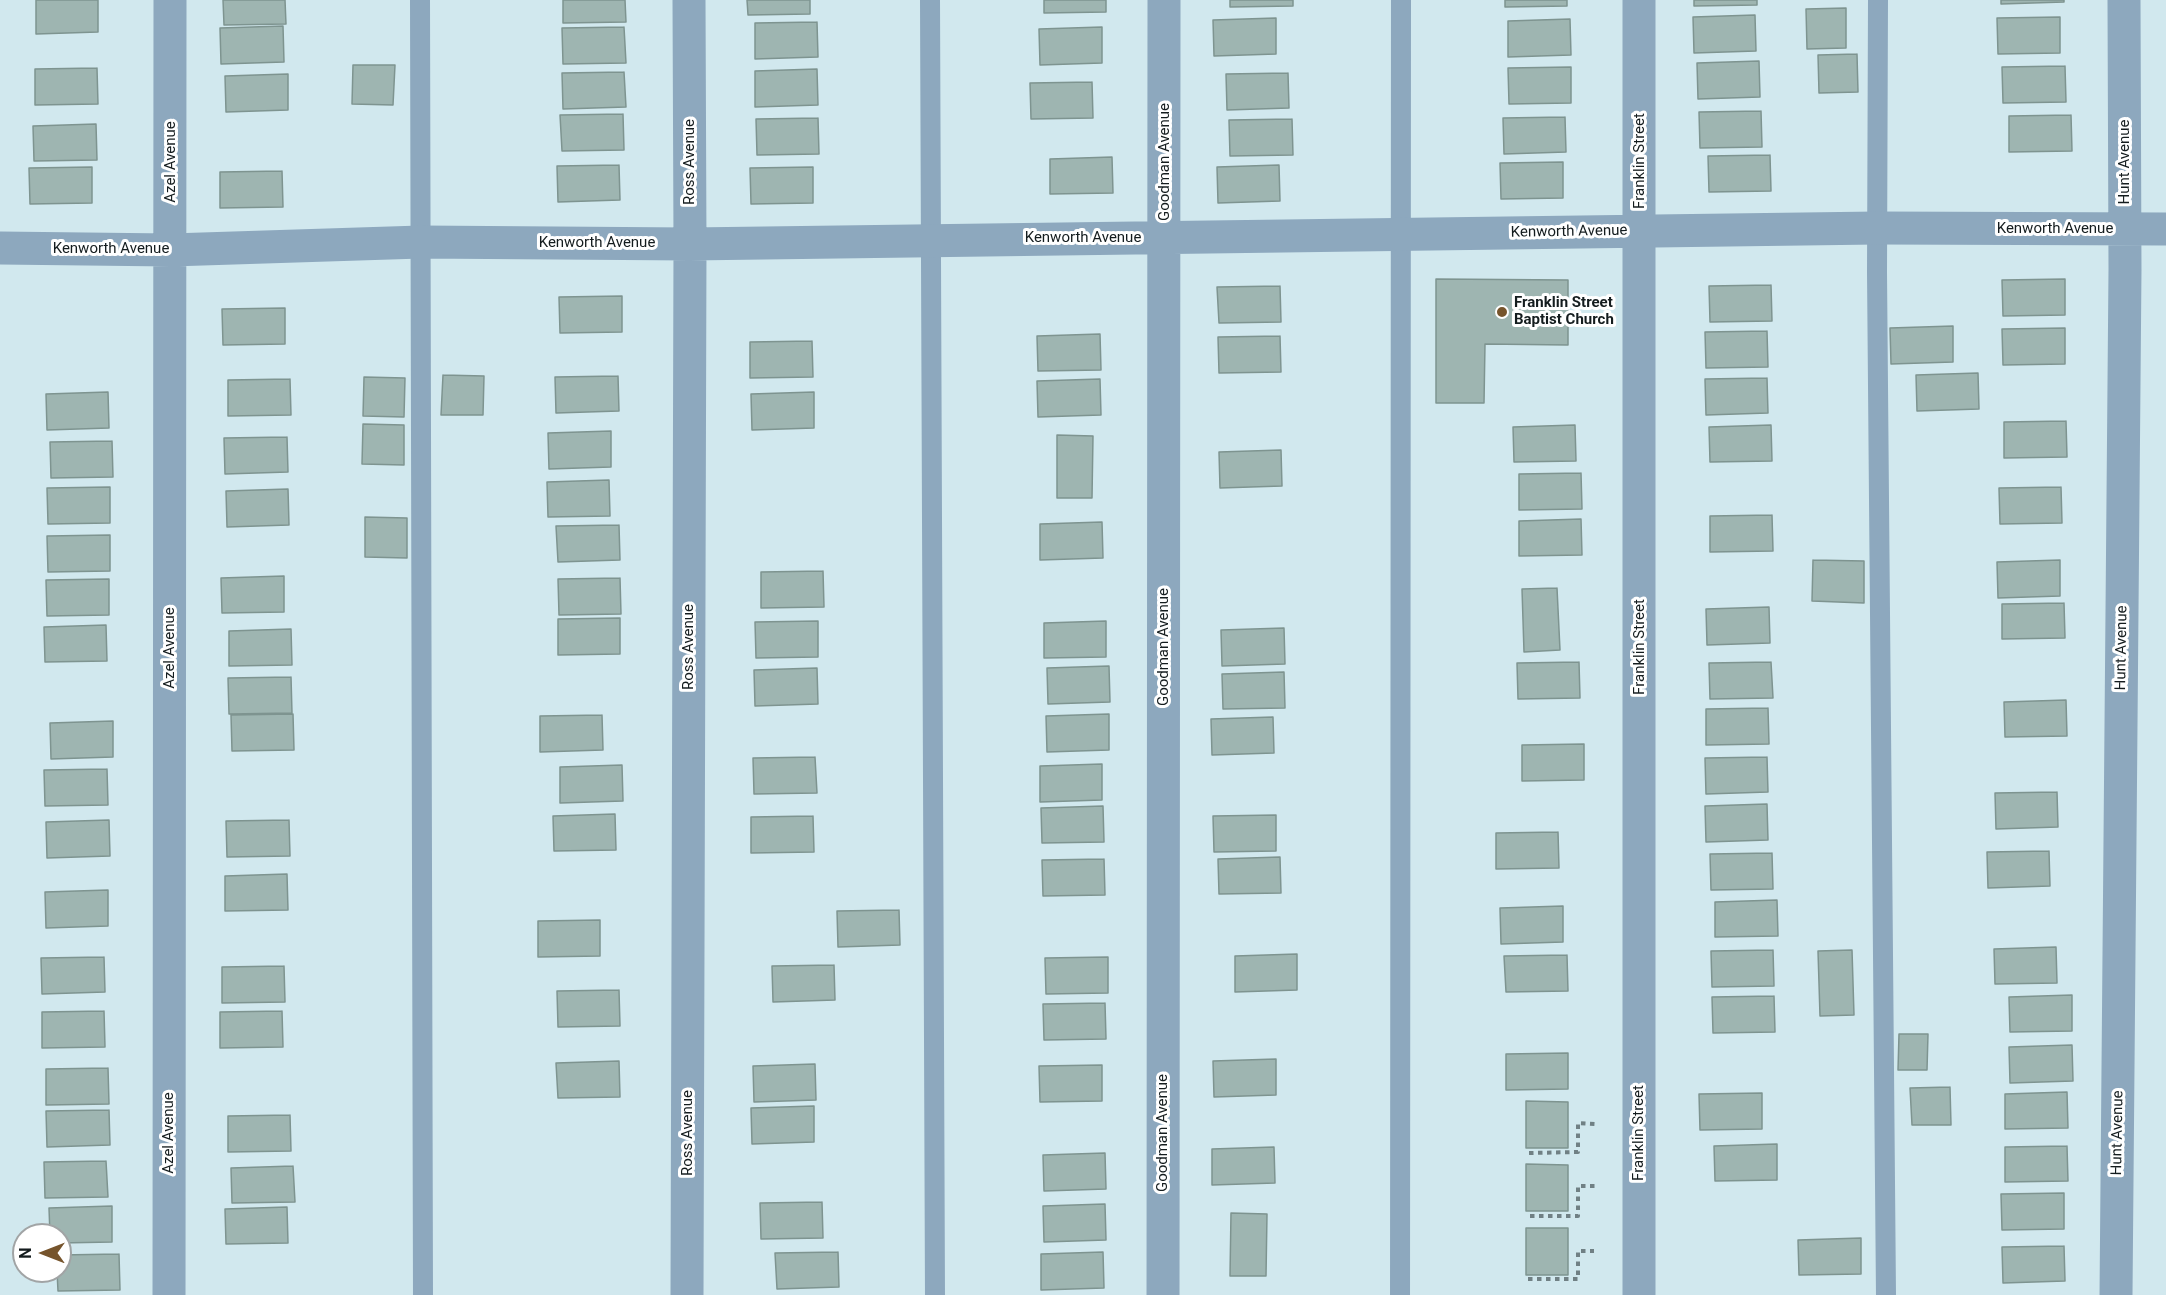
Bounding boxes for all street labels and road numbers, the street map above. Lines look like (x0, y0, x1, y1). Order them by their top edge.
street label: Goodman Avenue (1156, 103, 1174, 221)
street label: Franklin Street (1631, 113, 1649, 209)
street label: Ross Avenue (681, 119, 699, 205)
street label: Hunt Avenue (2116, 120, 2134, 204)
street label: Azel Avenue (162, 121, 180, 203)
street label: Kenworth Avenue (1997, 220, 2113, 238)
street label: Kenworth Avenue (1511, 222, 1627, 242)
street label: Kenworth Avenue (1025, 229, 1141, 247)
street label: Kenworth Avenue (539, 234, 655, 252)
street label: Kenworth Avenue (53, 240, 169, 258)
street label: Goodman Avenue (1155, 588, 1173, 706)
street label: Franklin Street (1631, 599, 1649, 695)
street label: Ross Avenue (680, 604, 698, 690)
street label: Hunt Avenue (2112, 605, 2132, 691)
street label: Azel Avenue (161, 607, 179, 689)
street label: Goodman Avenue (1154, 1074, 1172, 1192)
street label: Franklin Street (1630, 1085, 1648, 1181)
street label: Ross Avenue (679, 1090, 697, 1176)
street label: Hunt Avenue (2108, 1090, 2128, 1176)
street label: Azel Avenue (160, 1092, 178, 1174)

